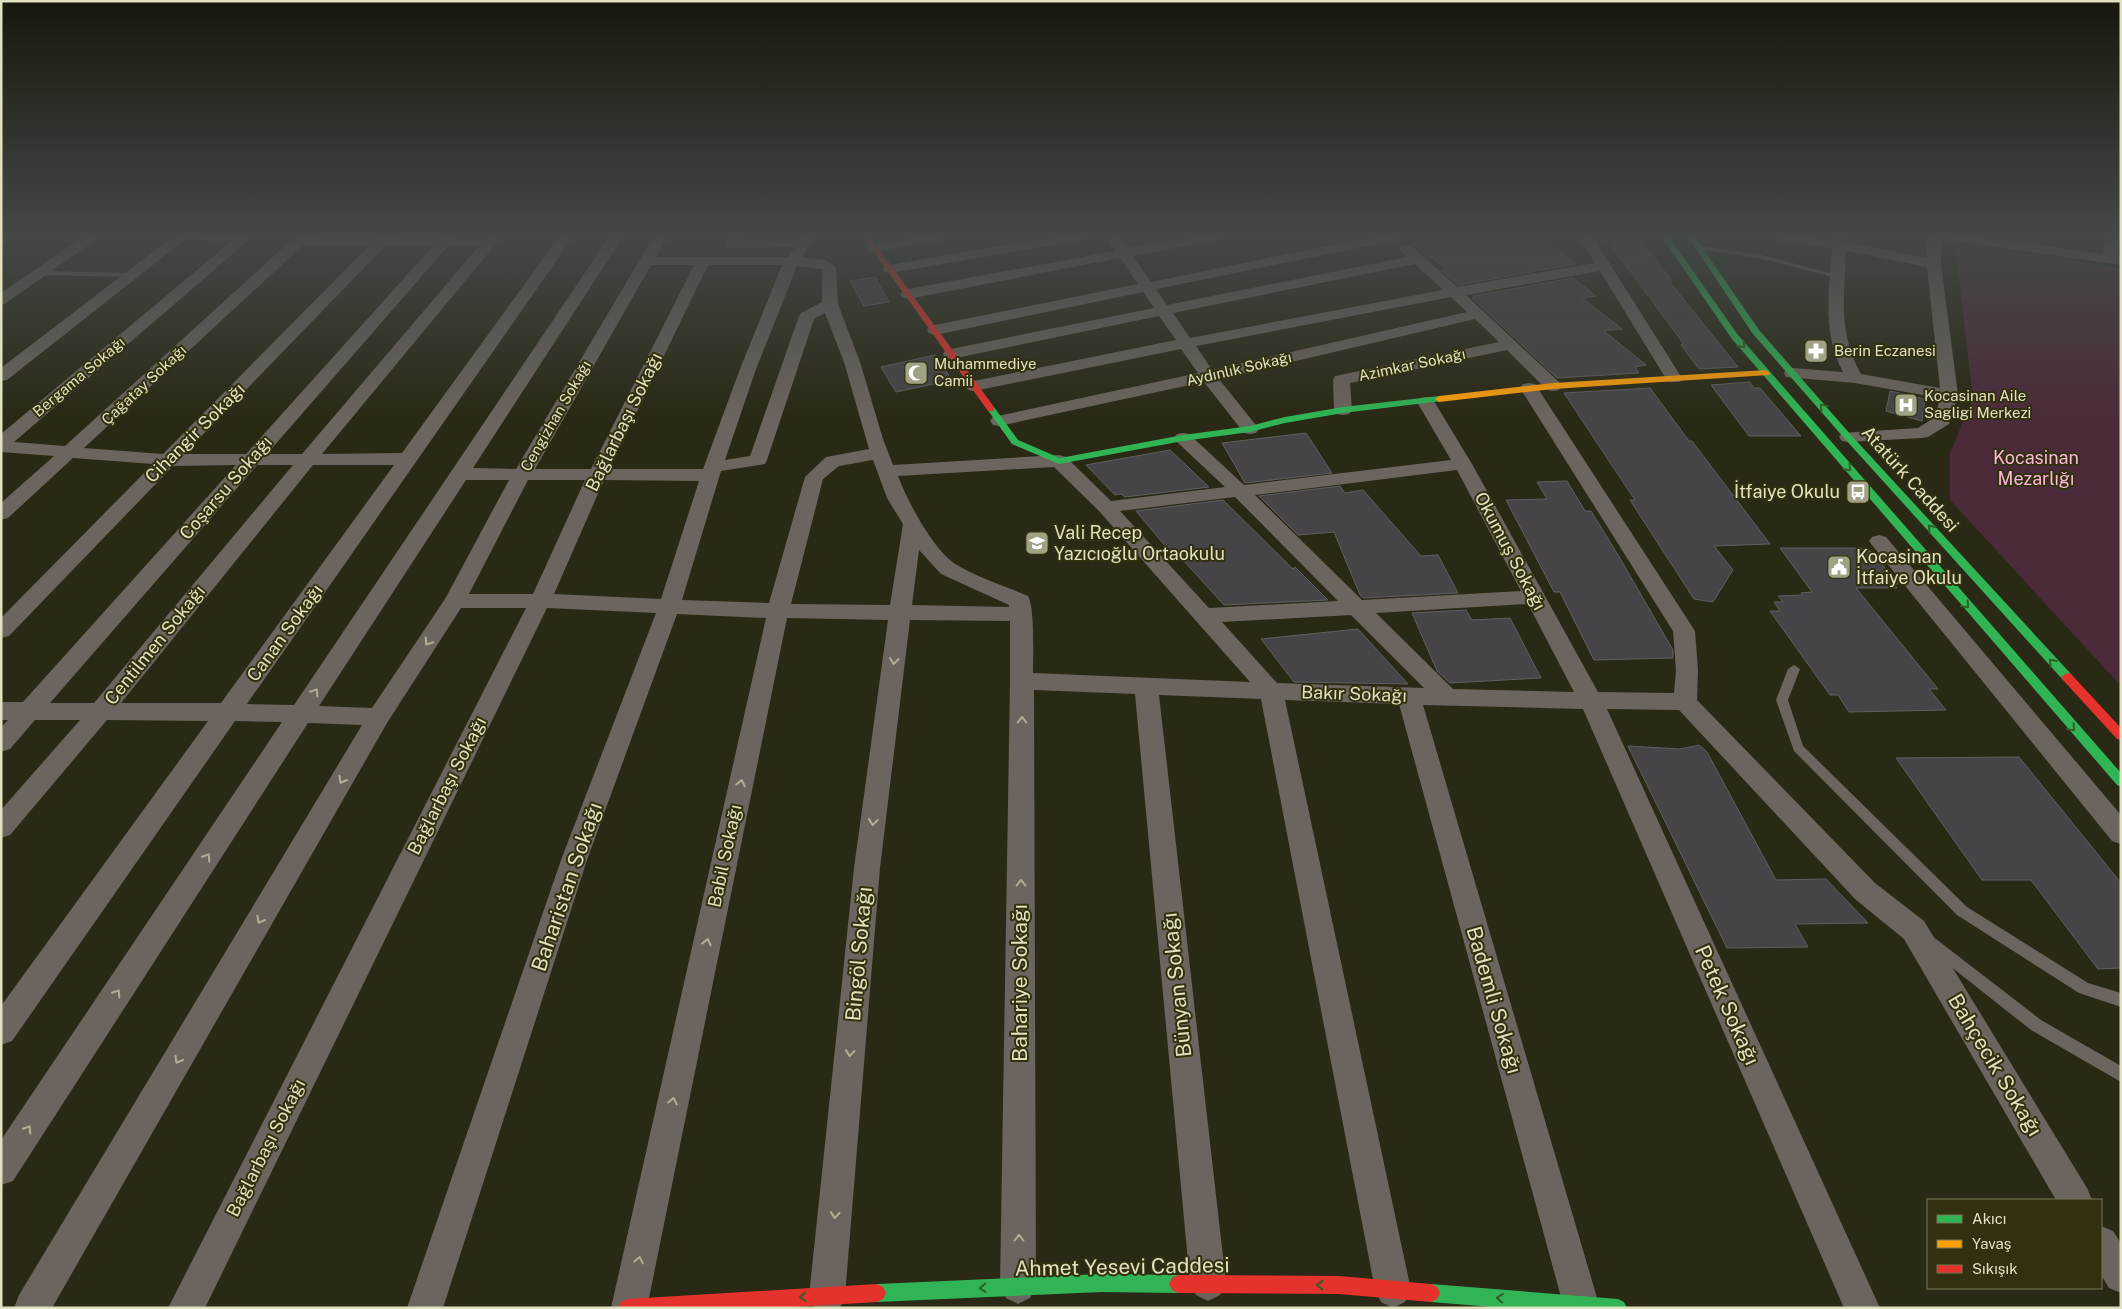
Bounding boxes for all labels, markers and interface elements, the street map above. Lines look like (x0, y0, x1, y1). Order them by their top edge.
street label: Bergama Sokağı (29, 333, 128, 420)
pharmacy icon: Berin Eczanesi (1803, 338, 1829, 364)
one-way arrow (1736, 340, 1745, 349)
street label: Çağatay Sokağı (98, 341, 189, 428)
place label: Berin Eczanesi (1834, 342, 1936, 359)
street label: Azimkar Sokağı (1357, 345, 1467, 384)
street label: Aydınlık Sokağı (1185, 348, 1293, 389)
street label: Bağlarbaşı Sokağı (581, 349, 666, 494)
place label: Muhammediye Camii (934, 355, 1037, 389)
street label: Cengizhan Sokağı (517, 357, 594, 474)
mosque icon: Muhammediye Camii (903, 360, 929, 386)
street label: Cihangir Sokağı (140, 378, 249, 487)
place label: Kocasinan Aile Sagligi Merkezi (1924, 387, 2031, 421)
hospital icon: Kocasinan Aile Sagligi Merkezi (1893, 392, 1919, 418)
one-way arrow (1819, 404, 1828, 413)
street label: Atatürk Caddesi (1858, 422, 1963, 536)
street label: Coşarsu Sokağı (175, 432, 276, 544)
park label: Kocasinan Mezarlığı (1993, 447, 2079, 489)
one-way arrow (1843, 463, 1852, 472)
bus stop icon: İtfaiye Okulu (1845, 479, 1871, 505)
place label: İtfaiye Okulu (1734, 480, 1840, 502)
street label: Okumuş Sokağı (1471, 488, 1550, 613)
place label: Vali Recep Yazıcıoğlu Ortaokulu (1054, 522, 1225, 564)
one-way arrow (1928, 525, 1937, 534)
school or university icon: Vali Recep Yazıcıoğlu Ortaokulu (1024, 530, 1050, 556)
place label: Kocasinan İtfaiye Okulu (1856, 546, 1962, 588)
public building icon: Kocasinan İtfaiye Okulu (1826, 554, 1852, 580)
street label: Canan Sokağı (242, 580, 327, 685)
street label: Centilmen Sokağı (100, 581, 209, 709)
one-way arrow (1960, 599, 1969, 608)
one-way arrow (425, 636, 434, 645)
one-way arrow (889, 657, 900, 665)
one-way arrow (2049, 658, 2058, 667)
street label: Bakır Sokağı (1301, 681, 1407, 706)
one-way arrow (309, 688, 318, 698)
street label: Bağlarbaşı Sokağı (403, 713, 490, 858)
one-way arrow (1017, 716, 1027, 724)
one-way arrow (2066, 722, 2075, 731)
one-way arrow (339, 774, 349, 783)
one-way arrow (735, 779, 746, 788)
street label: Baharistan Sokağı (526, 799, 607, 975)
street label: Babil Sokağı (703, 802, 746, 909)
one-way arrow (868, 818, 879, 826)
one-way arrow (200, 853, 210, 862)
one-way arrow (1016, 878, 1026, 886)
street label: Bingöl Sokağı (840, 886, 877, 1022)
street label: Bahariye Sokağı (1007, 904, 1032, 1062)
street label: Bünyan Sokağı (1156, 912, 1197, 1059)
one-way arrow (256, 914, 266, 923)
street label: Bademli Sokağı (1462, 923, 1527, 1076)
one-way arrow (701, 938, 712, 947)
street label: Petek Sokağı (1690, 941, 1765, 1069)
one-way arrow (111, 989, 120, 999)
street label: Bahçecik Sokağı (1943, 989, 2048, 1141)
one-way arrow (845, 1050, 856, 1058)
one-way arrow (174, 1054, 184, 1063)
street label: Bağlarbaşı Sokağı (222, 1075, 309, 1220)
one-way arrow (667, 1097, 678, 1105)
one-way arrow (22, 1125, 31, 1134)
legend (1927, 1199, 2102, 1289)
text: Akıcı (1972, 1210, 2006, 1227)
one-way arrow (830, 1211, 841, 1219)
one-way arrow (1014, 1233, 1024, 1241)
text: Yavaş (1972, 1235, 2011, 1252)
street label: Ahmet Yesevi Caddesi (1014, 1252, 1230, 1281)
one-way arrow (633, 1255, 644, 1264)
text: Sıkışık (1972, 1260, 2018, 1277)
one-way arrow (1316, 1280, 1324, 1290)
one-way arrow (979, 1283, 986, 1293)
one-way arrow (799, 1291, 807, 1302)
one-way arrow (1496, 1293, 1504, 1304)

